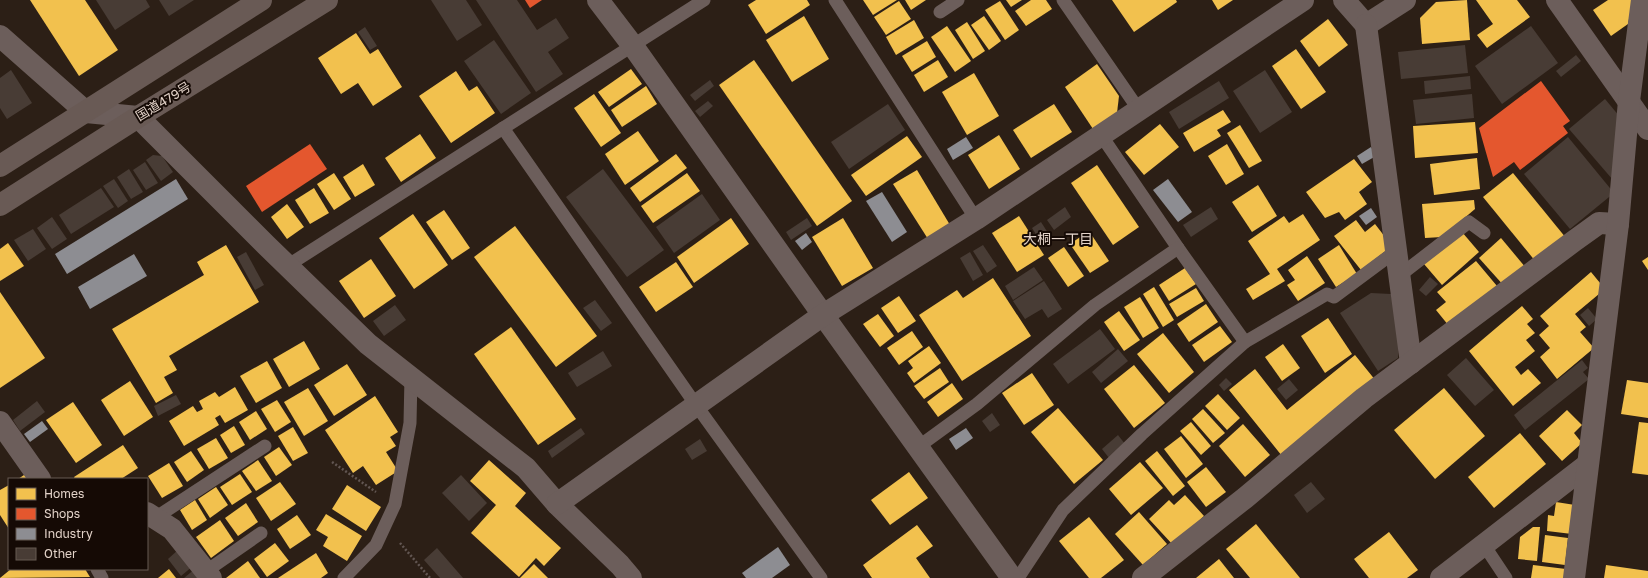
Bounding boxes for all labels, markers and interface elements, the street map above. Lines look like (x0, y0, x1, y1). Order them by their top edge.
street label: 国道479号 (132, 78, 194, 124)
district label: 大桐一丁目 (1023, 230, 1093, 247)
legend (8, 478, 148, 570)
text: Homes (44, 486, 84, 501)
text: Shops (44, 506, 80, 521)
text: Industry (44, 526, 93, 541)
text: Other (44, 546, 77, 561)

